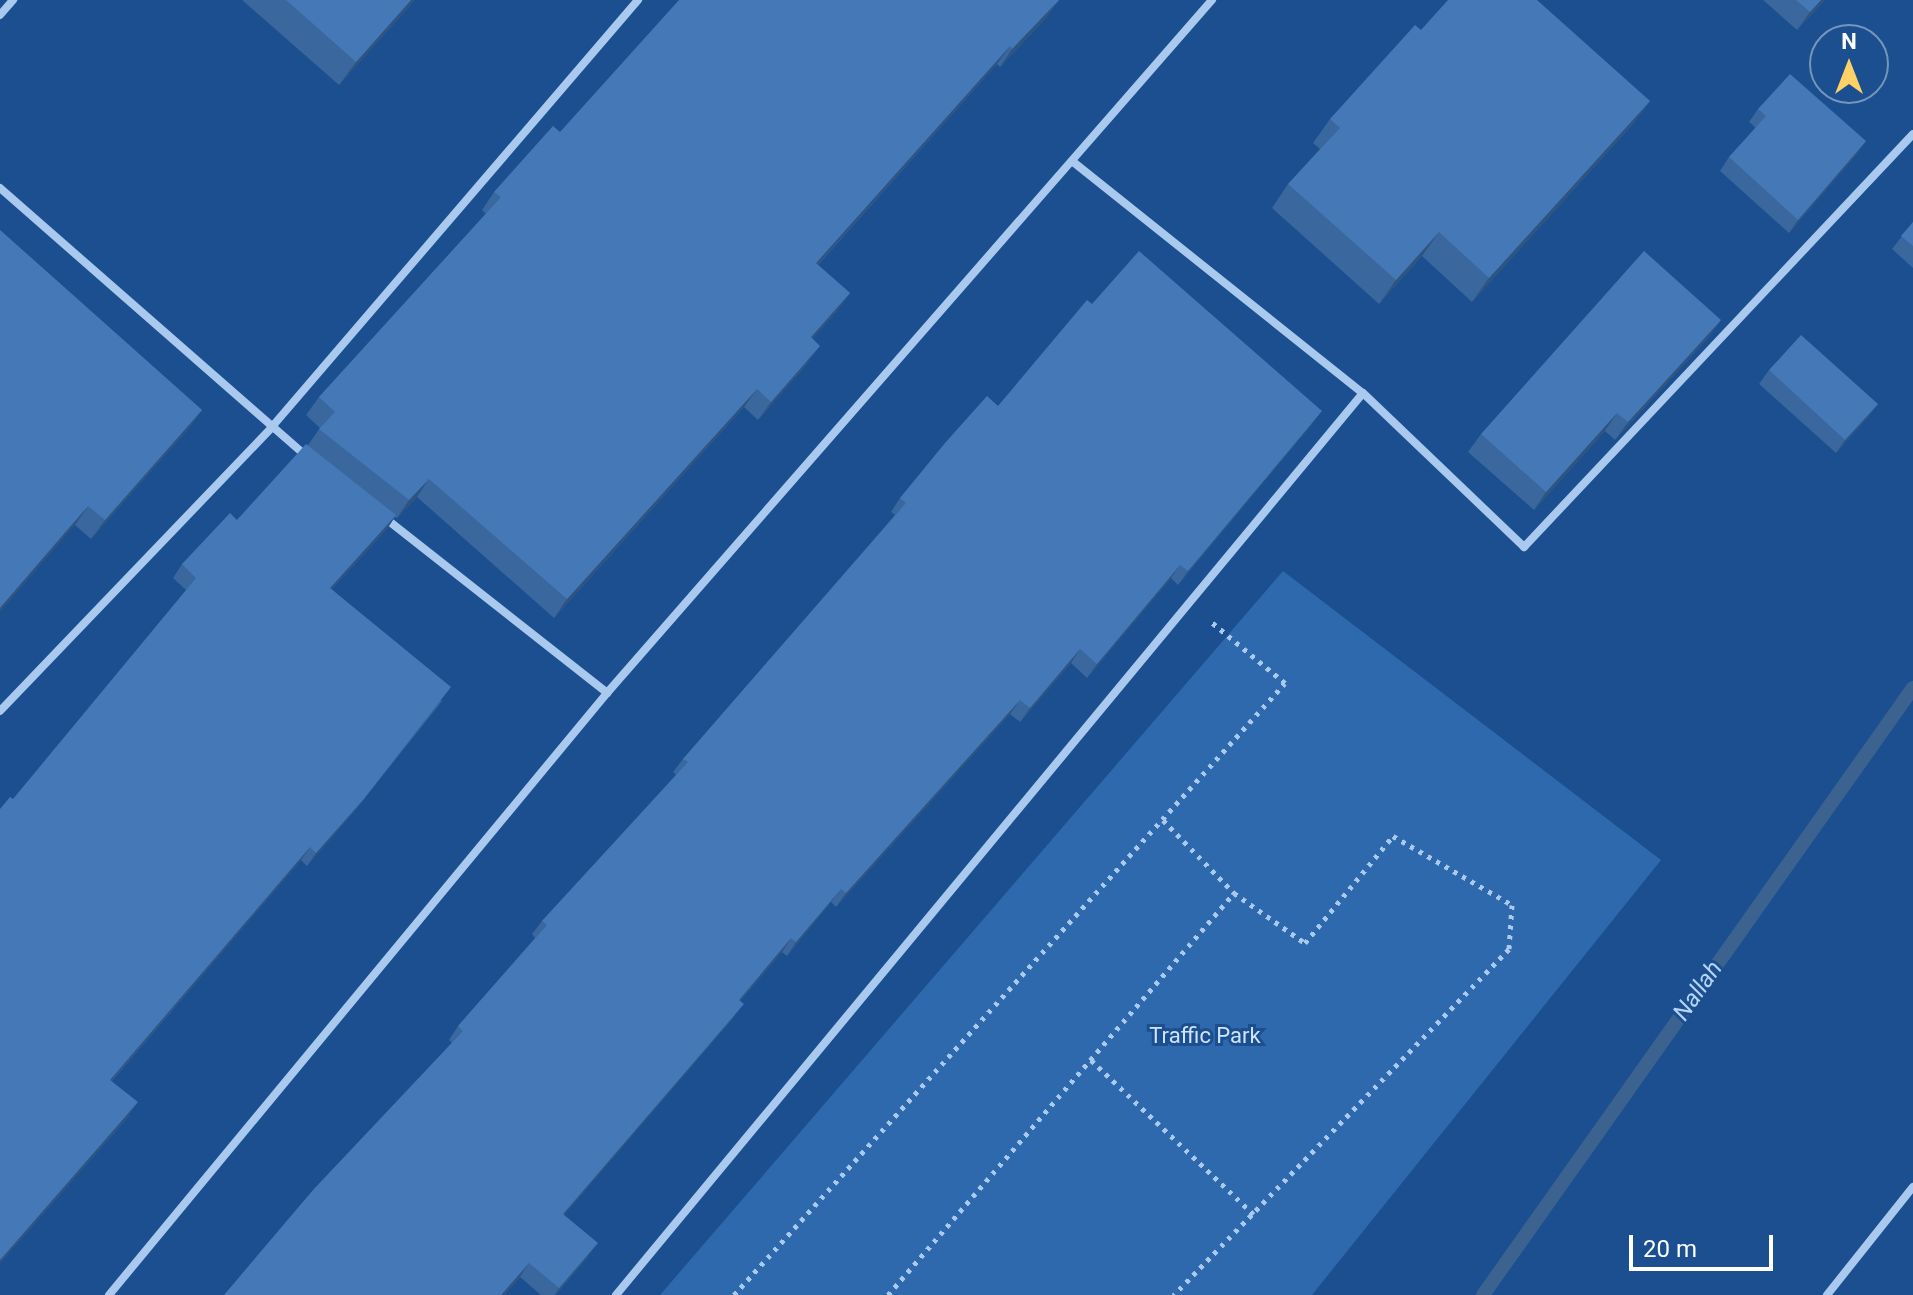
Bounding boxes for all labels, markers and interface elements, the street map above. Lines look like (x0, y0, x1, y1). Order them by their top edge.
north arrow (1809, 24, 1889, 104)
text: N (1841, 29, 1857, 54)
water label: Nallah (1667, 956, 1729, 1026)
park label: Traffic Park (1149, 1023, 1261, 1049)
scale bar (1633, 1219, 1777, 1269)
text: 20 m (1643, 1235, 1697, 1263)

